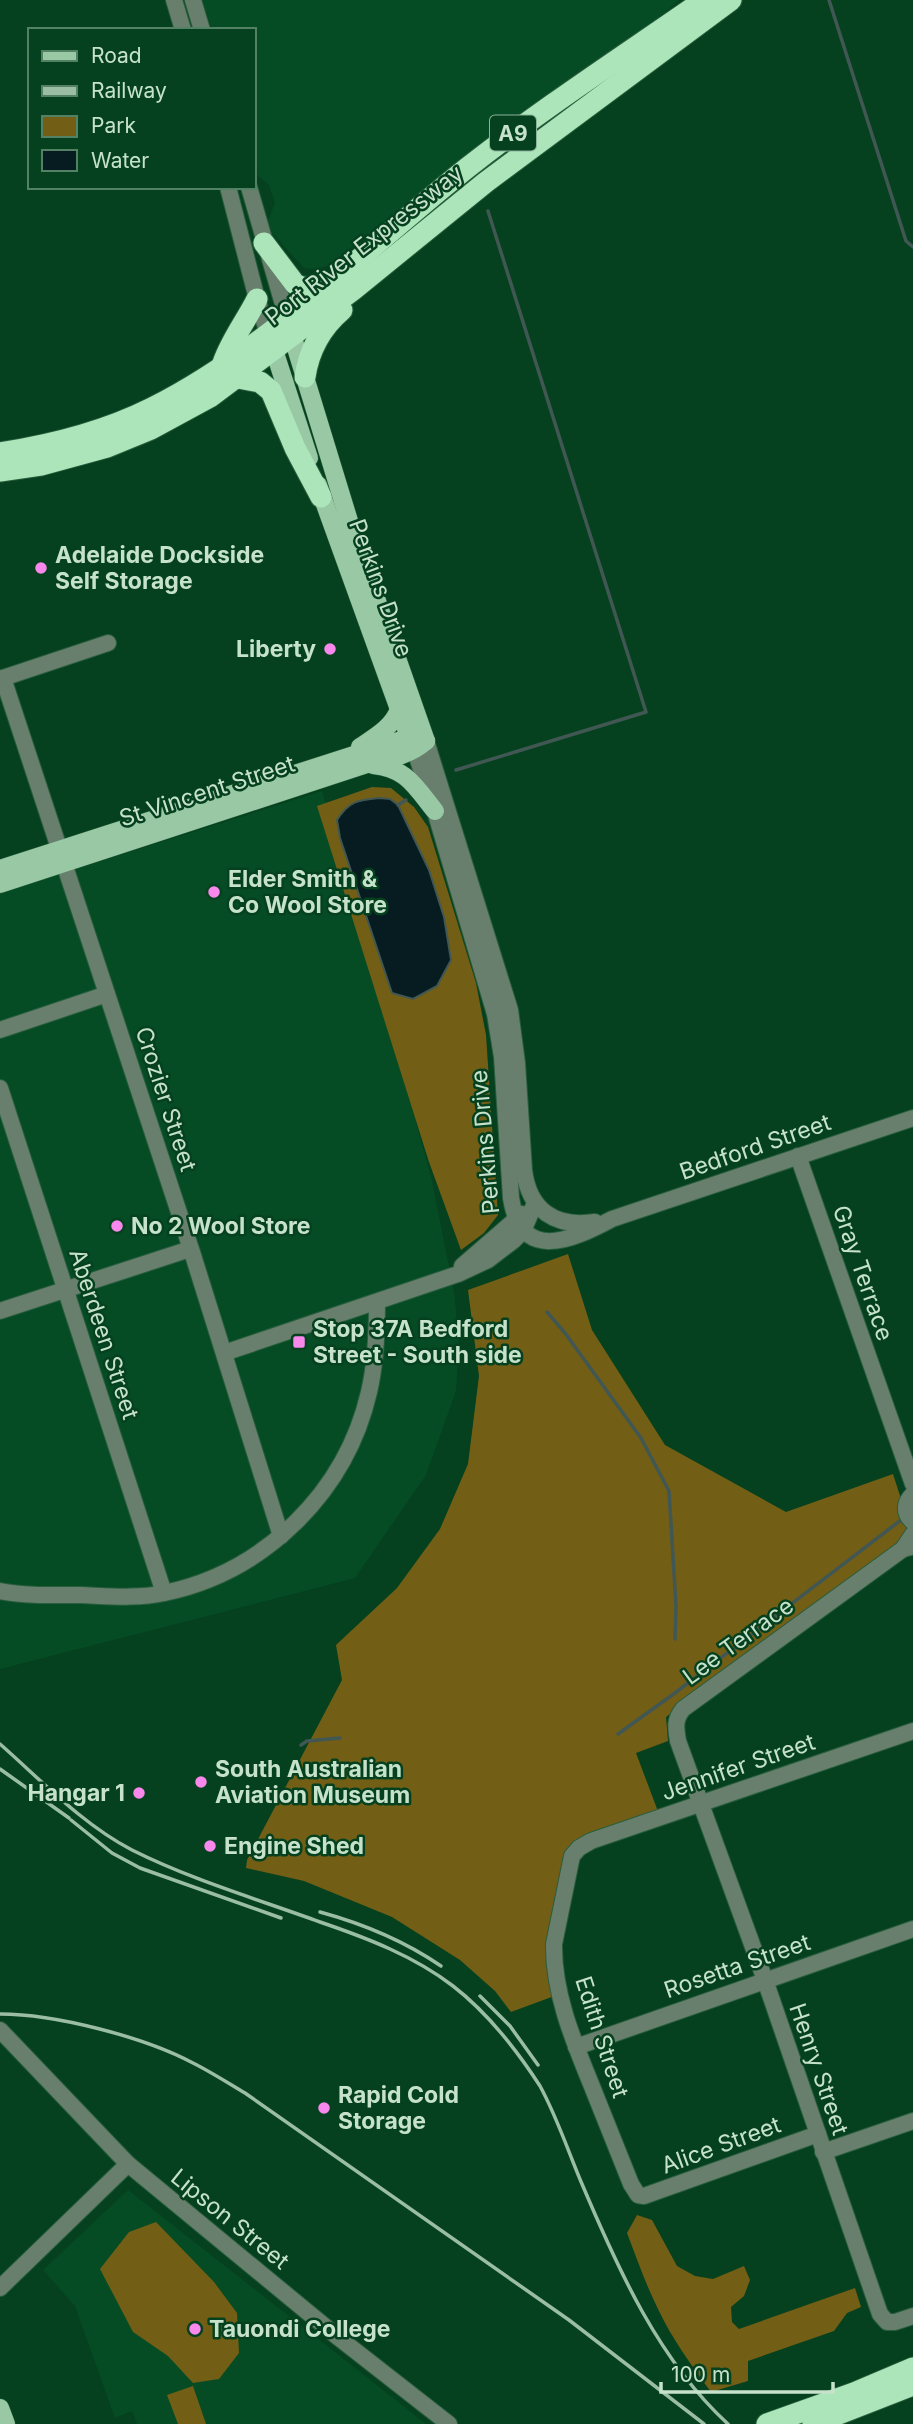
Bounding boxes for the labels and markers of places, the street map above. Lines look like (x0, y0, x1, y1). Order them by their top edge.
place label: Adelaide Dockside Self Storage (55, 541, 264, 595)
marker: Adelaide Dockside Self Storage (33, 560, 49, 576)
place label: Liberty (236, 635, 316, 663)
marker: Liberty (322, 641, 338, 657)
place label: Elder Smith & Co Wool Store (228, 865, 387, 919)
marker: Elder Smith & Co Wool Store (206, 884, 222, 900)
place label: No 2 Wool Store (131, 1212, 311, 1240)
marker: No 2 Wool Store (109, 1218, 125, 1234)
place label: Stop 37A Bedford Street - South side (313, 1315, 522, 1369)
marker: Stop 37A Bedford Street - South side (291, 1334, 307, 1350)
place label: South Australian Aviation Museum (215, 1755, 410, 1809)
marker: South Australian Aviation Museum (193, 1774, 209, 1790)
place label: Hangar 1 (28, 1779, 125, 1807)
marker: Hangar 1 (131, 1785, 147, 1801)
place label: Engine Shed (224, 1832, 364, 1860)
marker: Engine Shed (202, 1838, 218, 1854)
place label: Rapid Cold Storage (338, 2081, 459, 2135)
marker: Rapid Cold Storage (316, 2100, 332, 2116)
place label: Tauondi College (209, 2315, 390, 2343)
marker: Tauondi College (187, 2321, 203, 2337)

